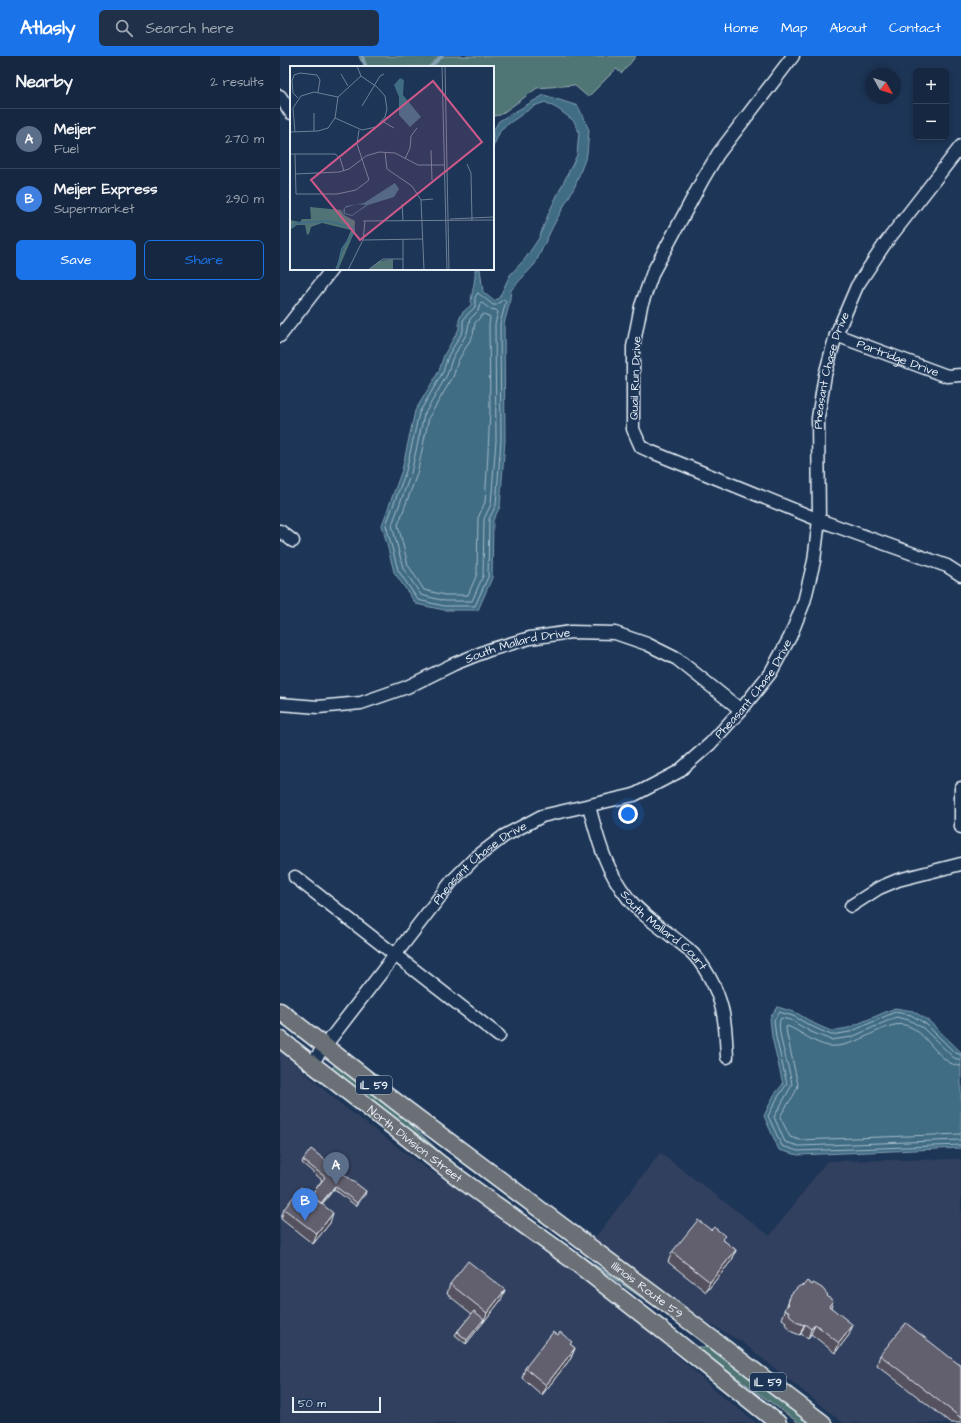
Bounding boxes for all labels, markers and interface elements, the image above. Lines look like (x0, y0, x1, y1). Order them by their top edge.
search box (99, 10, 379, 46)
text: Atlasly (20, 15, 75, 42)
icon: search (113, 17, 135, 39)
text: Search here (145, 18, 234, 39)
text: Home (724, 18, 759, 38)
text: Map (781, 18, 807, 38)
text: About (829, 18, 867, 38)
text: Contact (889, 18, 941, 38)
inset map (290, 66, 494, 270)
north arrow (865, 68, 901, 104)
map controls (913, 68, 949, 140)
button: + (913, 68, 949, 104)
text: Nearby (16, 70, 73, 94)
text: 2 results (210, 73, 264, 91)
button: − (913, 104, 949, 140)
text: Meijer (54, 119, 96, 140)
text: A (25, 130, 33, 148)
text: 270 m (225, 130, 264, 148)
text: Fuel (54, 140, 79, 158)
text: Meijer Express (54, 179, 158, 200)
text: B (24, 190, 34, 208)
text: 290 m (226, 190, 264, 208)
text: Supermarket (54, 200, 135, 218)
button: Save (16, 240, 136, 280)
button: Share (144, 240, 264, 280)
street label: Pheasant Chase Drive (810, 309, 854, 429)
street label: Quail Run Drive (626, 335, 645, 420)
street label: Partridge Drive (854, 335, 942, 381)
street label: South Mallard Drive (462, 624, 572, 668)
street label: Pheasant Chase Drive (711, 636, 797, 743)
your location (618, 804, 638, 824)
street label: Pheasant Chase Drive (429, 817, 530, 908)
street label: South Mallard Court (616, 887, 711, 974)
road number: IL 59 (356, 1076, 392, 1094)
street label: North Division Street (363, 1102, 466, 1187)
pin: A (323, 1152, 349, 1185)
pin: B (292, 1188, 318, 1221)
street label: Illinois Route 59 (607, 1258, 686, 1323)
road number: IL 59 (750, 1373, 786, 1391)
scale bar (292, 1395, 381, 1414)
text: 50 m (298, 1396, 326, 1411)

